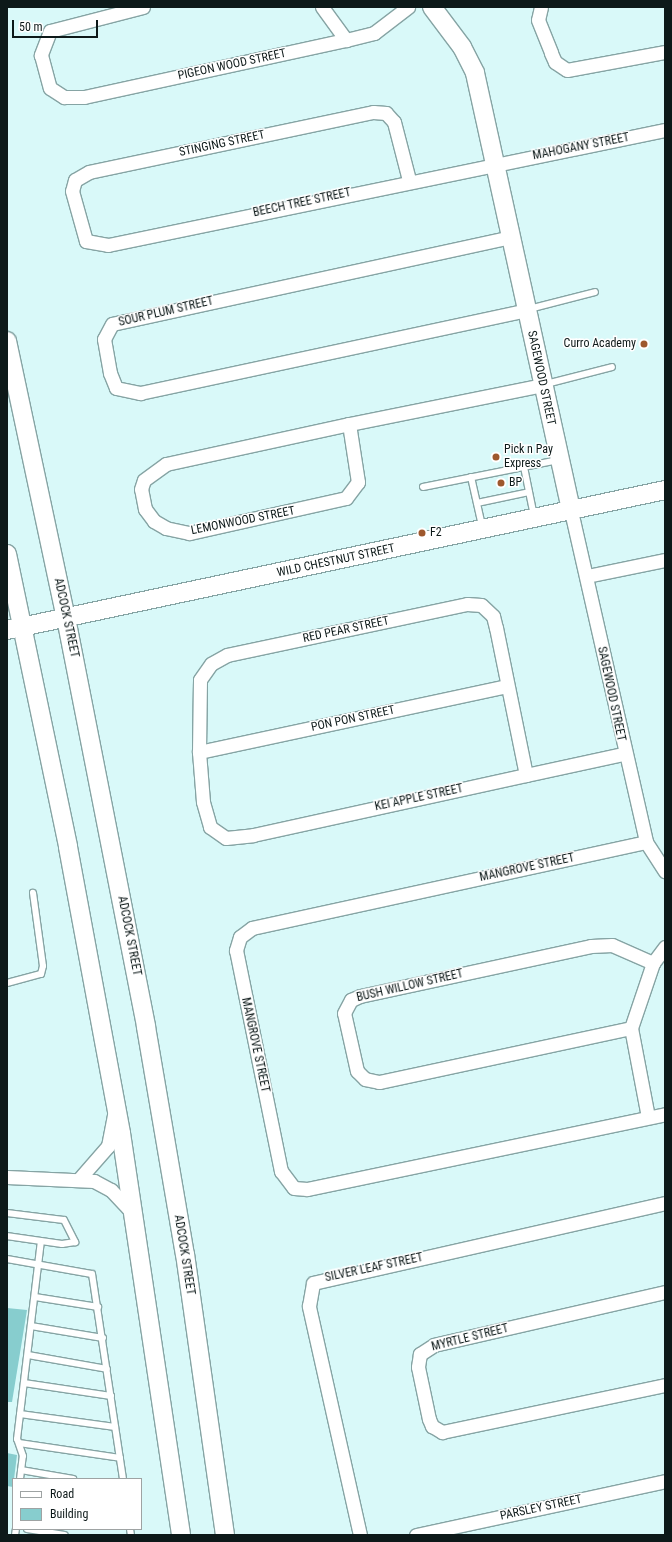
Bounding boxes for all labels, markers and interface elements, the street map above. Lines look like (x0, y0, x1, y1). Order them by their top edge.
scale bar (14, 12, 100, 38)
text: 50 m (19, 20, 43, 34)
street label: PIGEON WOOD STREET (177, 46, 287, 84)
street label: STINGING STREET (178, 128, 266, 160)
street label: MAHOGANY STREET (531, 131, 631, 163)
street label: BEECH TREE STREET (252, 186, 352, 220)
street label: SOUR PLUM STREET (117, 294, 215, 330)
street label: SAGEWOOD STREET (524, 329, 558, 427)
place label: Curro Academy (564, 337, 636, 351)
marker: Curro Academy (639, 339, 649, 349)
place label: Pick n Pay Express (504, 443, 553, 471)
marker: Pick n Pay Express (491, 452, 501, 462)
place label: BP (509, 476, 522, 490)
marker: BP (496, 478, 506, 488)
street label: LEMONWOOD STREET (190, 504, 296, 538)
place label: F2 (430, 526, 442, 540)
marker: F2 (417, 528, 427, 538)
street label: WILD CHESTNUT STREET (276, 541, 396, 581)
street label: ADCOCK STREET (51, 577, 81, 659)
street label: RED PEAR STREET (302, 614, 390, 646)
street label: SAGEWOOD STREET (594, 645, 628, 743)
street label: PON PON STREET (310, 703, 396, 735)
street label: KEI APPLE STREET (373, 782, 465, 814)
street label: MANGROVE STREET (478, 851, 576, 885)
street label: ADCOCK STREET (114, 895, 144, 977)
street label: BUSH WILLOW STREET (355, 967, 465, 1005)
street label: MANGROVE STREET (238, 996, 272, 1094)
street label: ADCOCK STREET (171, 1214, 197, 1296)
street label: SILVER LEAF STREET (324, 1251, 424, 1285)
street label: MYRTLE STREET (430, 1321, 510, 1355)
legend (12, 1478, 142, 1530)
text: Road (50, 1487, 74, 1501)
street label: PARSLEY STREET (499, 1492, 583, 1524)
text: Building (50, 1507, 88, 1521)

